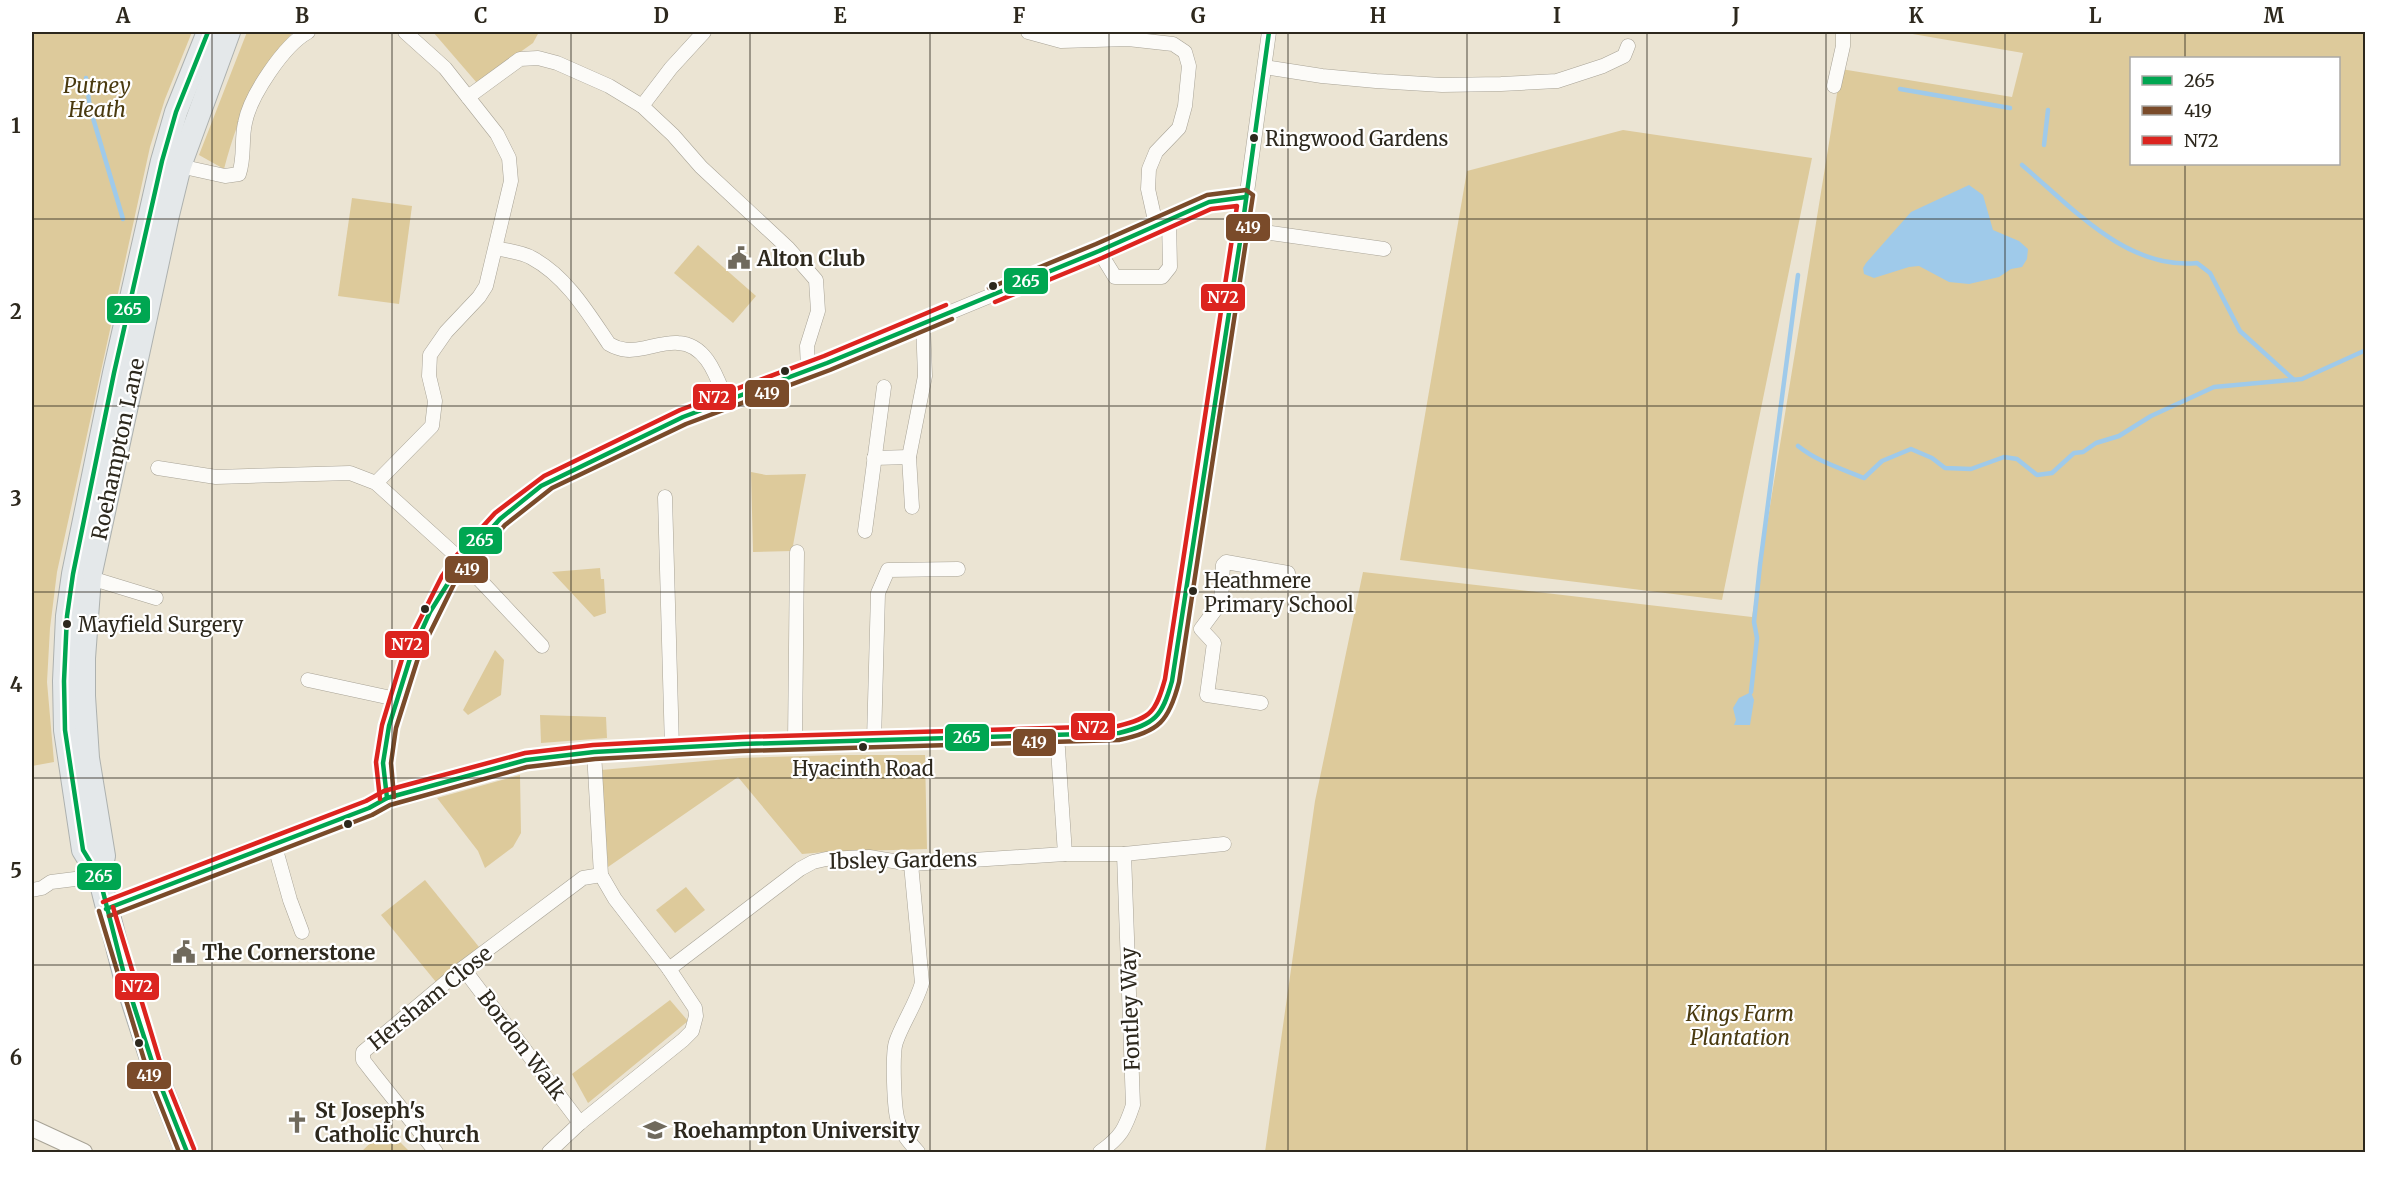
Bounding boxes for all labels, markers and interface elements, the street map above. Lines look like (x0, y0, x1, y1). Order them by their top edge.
text: A (115, 3, 131, 28)
text: B (295, 3, 309, 28)
text: C (474, 3, 488, 28)
text: D (653, 3, 669, 28)
text: E (833, 3, 847, 28)
text: F (1013, 3, 1026, 28)
text: G (1191, 3, 1206, 28)
text: H (1370, 3, 1386, 28)
text: I (1553, 3, 1561, 28)
text: J (1731, 3, 1740, 28)
text: K (1909, 3, 1924, 28)
text: L (2089, 3, 2102, 28)
text: M (2264, 3, 2285, 28)
legend (2130, 57, 2340, 165)
text: 265 (2184, 69, 2215, 92)
park label: Putney Heath (63, 72, 131, 123)
text: 419 (2184, 99, 2212, 122)
text: 1 (11, 113, 21, 138)
place label: Ringwood Gardens (1265, 126, 1448, 151)
text: N72 (2184, 129, 2219, 152)
marker: Ringwood Gardens (1248, 132, 1260, 144)
line badge: 419 (1225, 213, 1271, 242)
text: 419 (1235, 217, 1261, 237)
public building icon: Alton Club (726, 245, 752, 271)
place label: Alton Club (756, 245, 865, 272)
line badge: 265 (1003, 267, 1049, 295)
text: 265 (1012, 271, 1040, 291)
unlabelled marker (987, 280, 999, 292)
line badge: N72 (1200, 283, 1246, 312)
text: N72 (1207, 287, 1239, 307)
line badge: 265 (106, 295, 151, 324)
text: 2 (10, 299, 22, 324)
text: 265 (114, 299, 142, 319)
street label: Roehampton Lane (86, 356, 150, 542)
unlabelled marker (779, 365, 791, 377)
line badge: 419 (744, 379, 790, 408)
line badge: N72 (692, 383, 737, 411)
text: 419 (754, 383, 780, 403)
text: N72 (698, 387, 730, 407)
text: 3 (10, 486, 22, 511)
line badge: 265 (458, 526, 503, 555)
text: 265 (466, 530, 494, 550)
line badge: 419 (444, 555, 489, 584)
text: 419 (454, 559, 480, 579)
place label: Heathmere Primary School (1204, 568, 1354, 617)
marker: Heathmere Primary School (1187, 585, 1199, 597)
unlabelled marker (419, 603, 431, 615)
place label: Mayfield Surgery (78, 612, 244, 637)
marker: Mayfield Surgery (61, 618, 73, 630)
line badge: N72 (384, 630, 430, 659)
text: N72 (391, 634, 423, 654)
text: 4 (10, 672, 23, 697)
line badge: N72 (1070, 712, 1116, 741)
text: N72 (1077, 717, 1109, 737)
line badge: 265 (944, 723, 990, 752)
text: 265 (953, 727, 981, 747)
line badge: 419 (1012, 728, 1057, 757)
text: 419 (1021, 732, 1047, 752)
marker: Hyacinth Road (857, 741, 869, 753)
place label: Hyacinth Road (792, 756, 934, 781)
unlabelled marker (342, 818, 354, 830)
street label: Ibsley Gardens (829, 845, 977, 875)
text: 5 (10, 858, 22, 883)
line badge: 265 (76, 862, 122, 891)
text: 265 (85, 866, 113, 886)
public building icon: The Cornerstone (171, 939, 197, 965)
place label: The Cornerstone (202, 939, 375, 966)
street label: Hersham Close (363, 940, 497, 1056)
street label: Fontley Way (1114, 946, 1146, 1071)
line badge: N72 (114, 972, 160, 1001)
text: N72 (121, 976, 153, 996)
street label: Bordon Walk (472, 985, 573, 1106)
park label: Kings Farm Plantation (1685, 1000, 1794, 1051)
unlabelled marker (133, 1037, 145, 1049)
text: 6 (10, 1045, 22, 1070)
line badge: 419 (126, 1061, 172, 1090)
text: 419 (136, 1065, 162, 1085)
place label: St Joseph's Catholic Church (315, 1097, 479, 1148)
church icon: St Joseph's Catholic Church (284, 1109, 310, 1135)
school or university icon: Roehampton University (642, 1117, 668, 1143)
place label: Roehampton University (673, 1117, 920, 1144)

